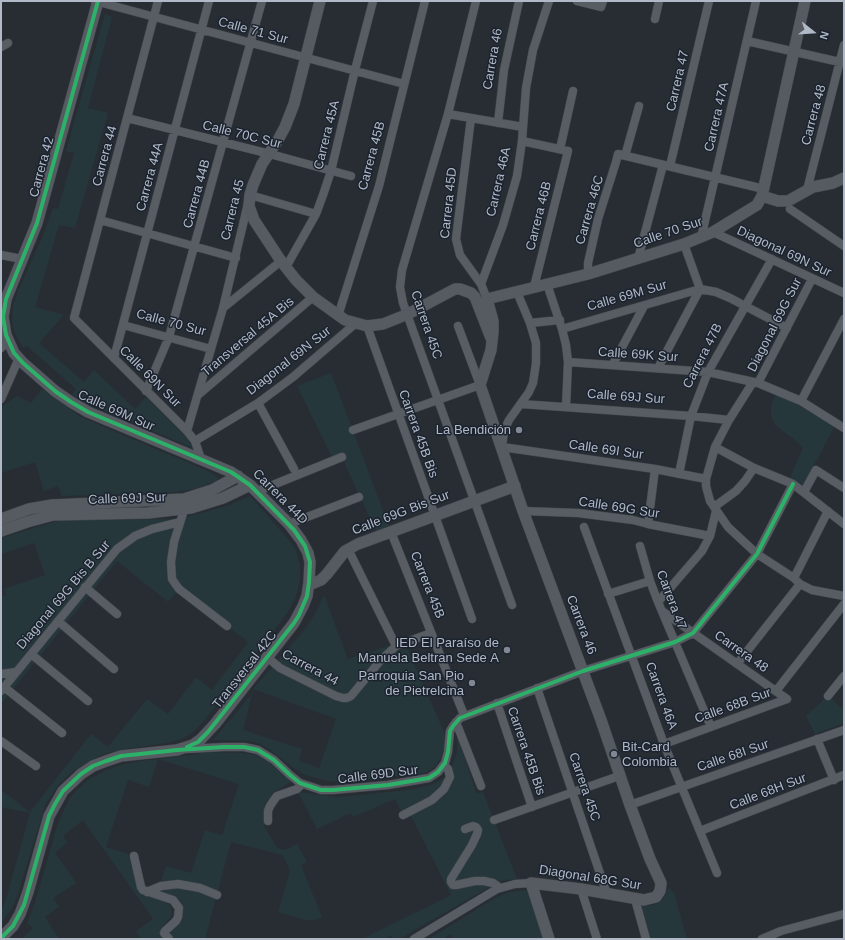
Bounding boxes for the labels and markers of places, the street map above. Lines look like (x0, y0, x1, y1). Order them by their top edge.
place label: La Bendición (436, 422, 511, 438)
marker: La Bendición (514, 425, 524, 435)
place label: IED El Paraíso de Manuela Beltran Sede A (358, 635, 499, 666)
marker: IED El Paraíso de Manuela Beltran Sede A (502, 645, 512, 655)
place label: Parroquia San Pio de Pietrelcina (358, 668, 464, 699)
marker: Parroquia San Pio de Pietrelcina (467, 678, 477, 688)
place label: Bit-Card Colombia (622, 739, 677, 770)
marker: Bit-Card Colombia (609, 749, 619, 759)

